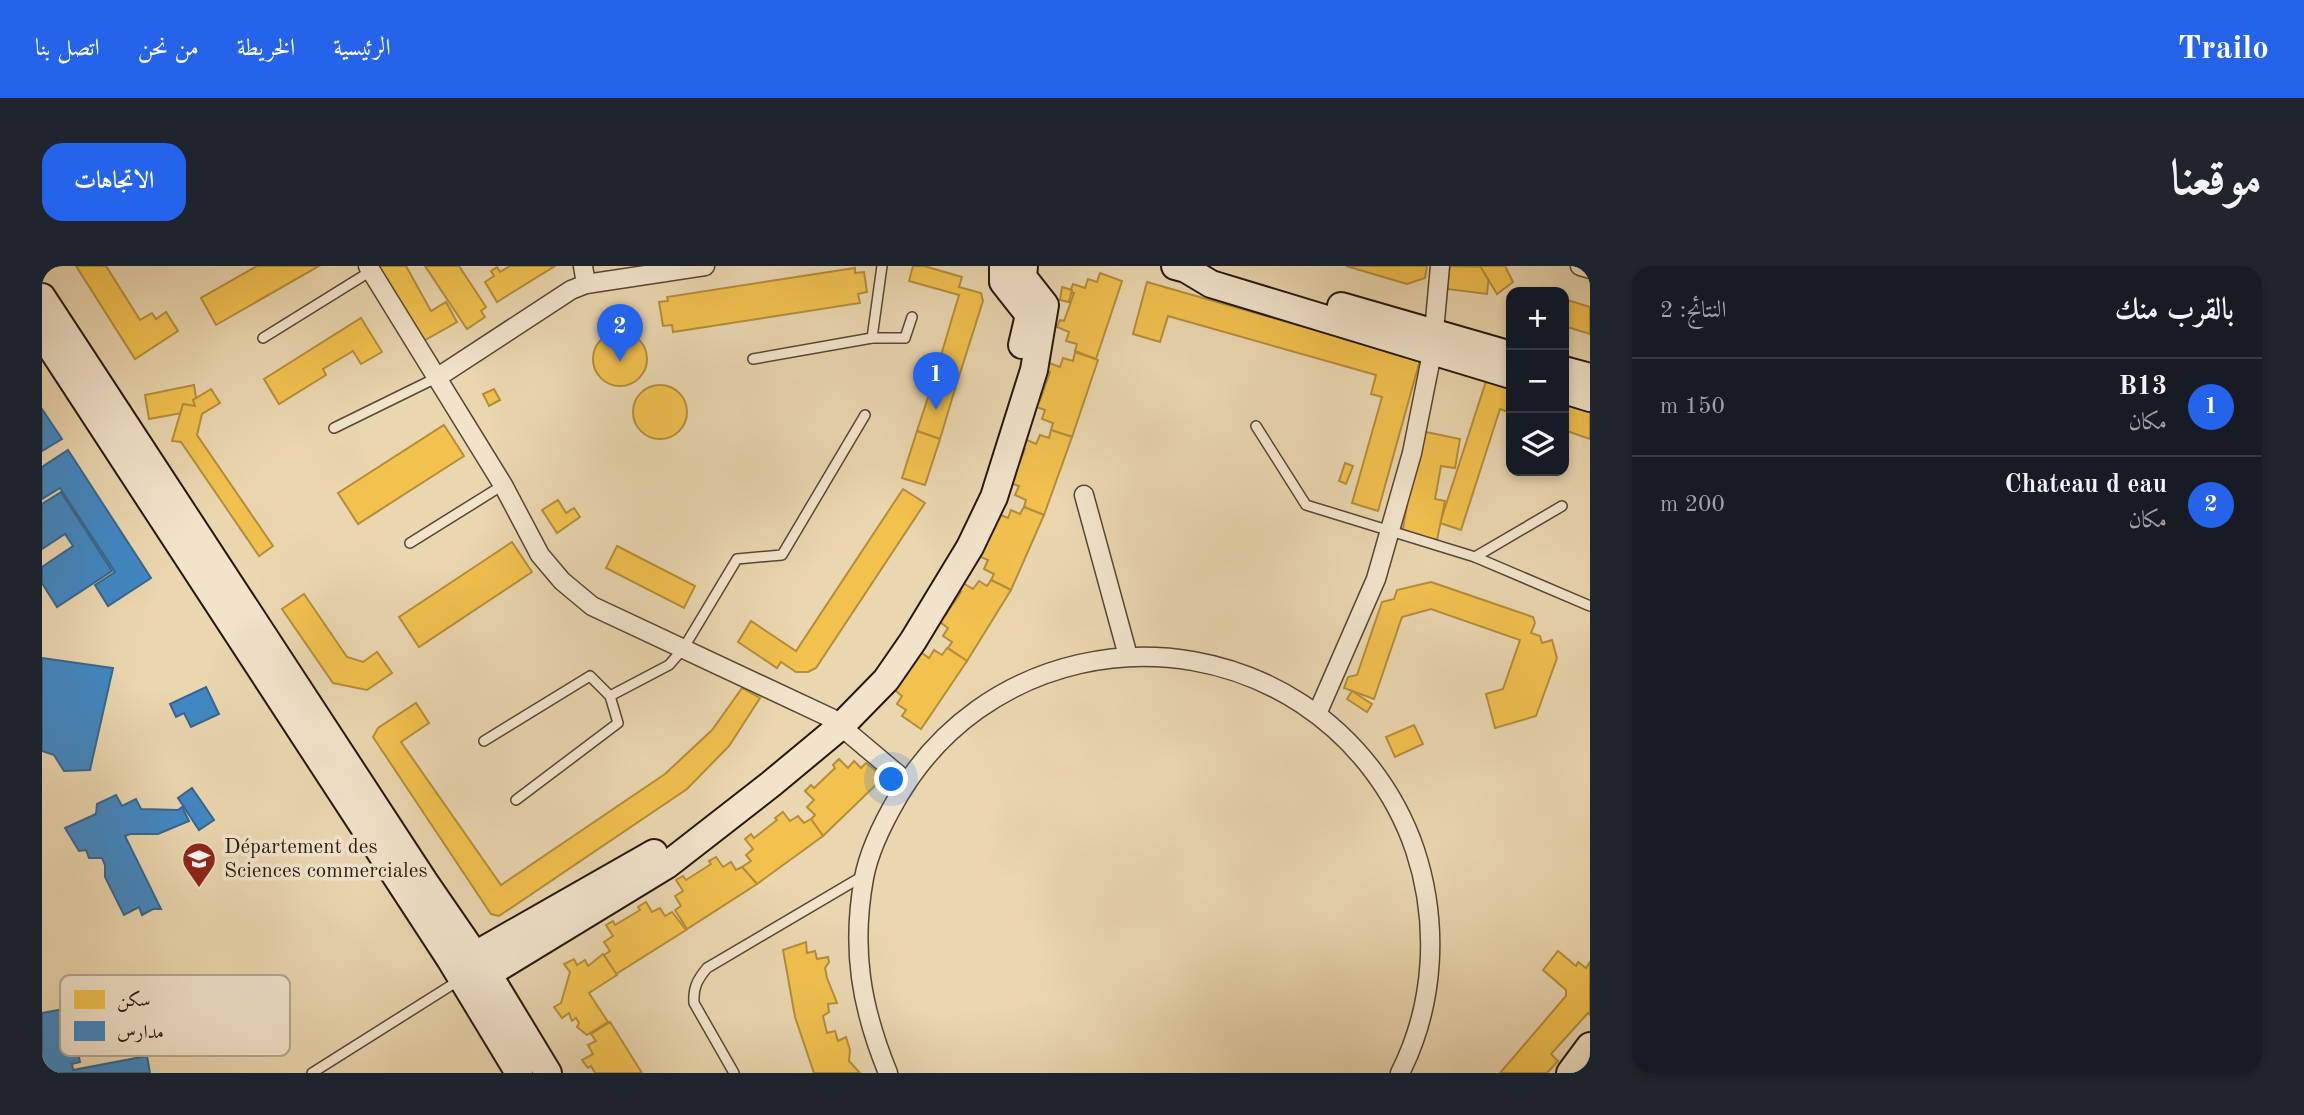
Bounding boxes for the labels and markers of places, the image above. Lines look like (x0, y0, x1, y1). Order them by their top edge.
pin: 2 (597, 304, 643, 362)
pin: 1 (913, 352, 959, 410)
place label: Département des Sciences commerciales (224, 837, 428, 882)
school or university icon: Département des Sciences commerciales (180, 840, 218, 889)

